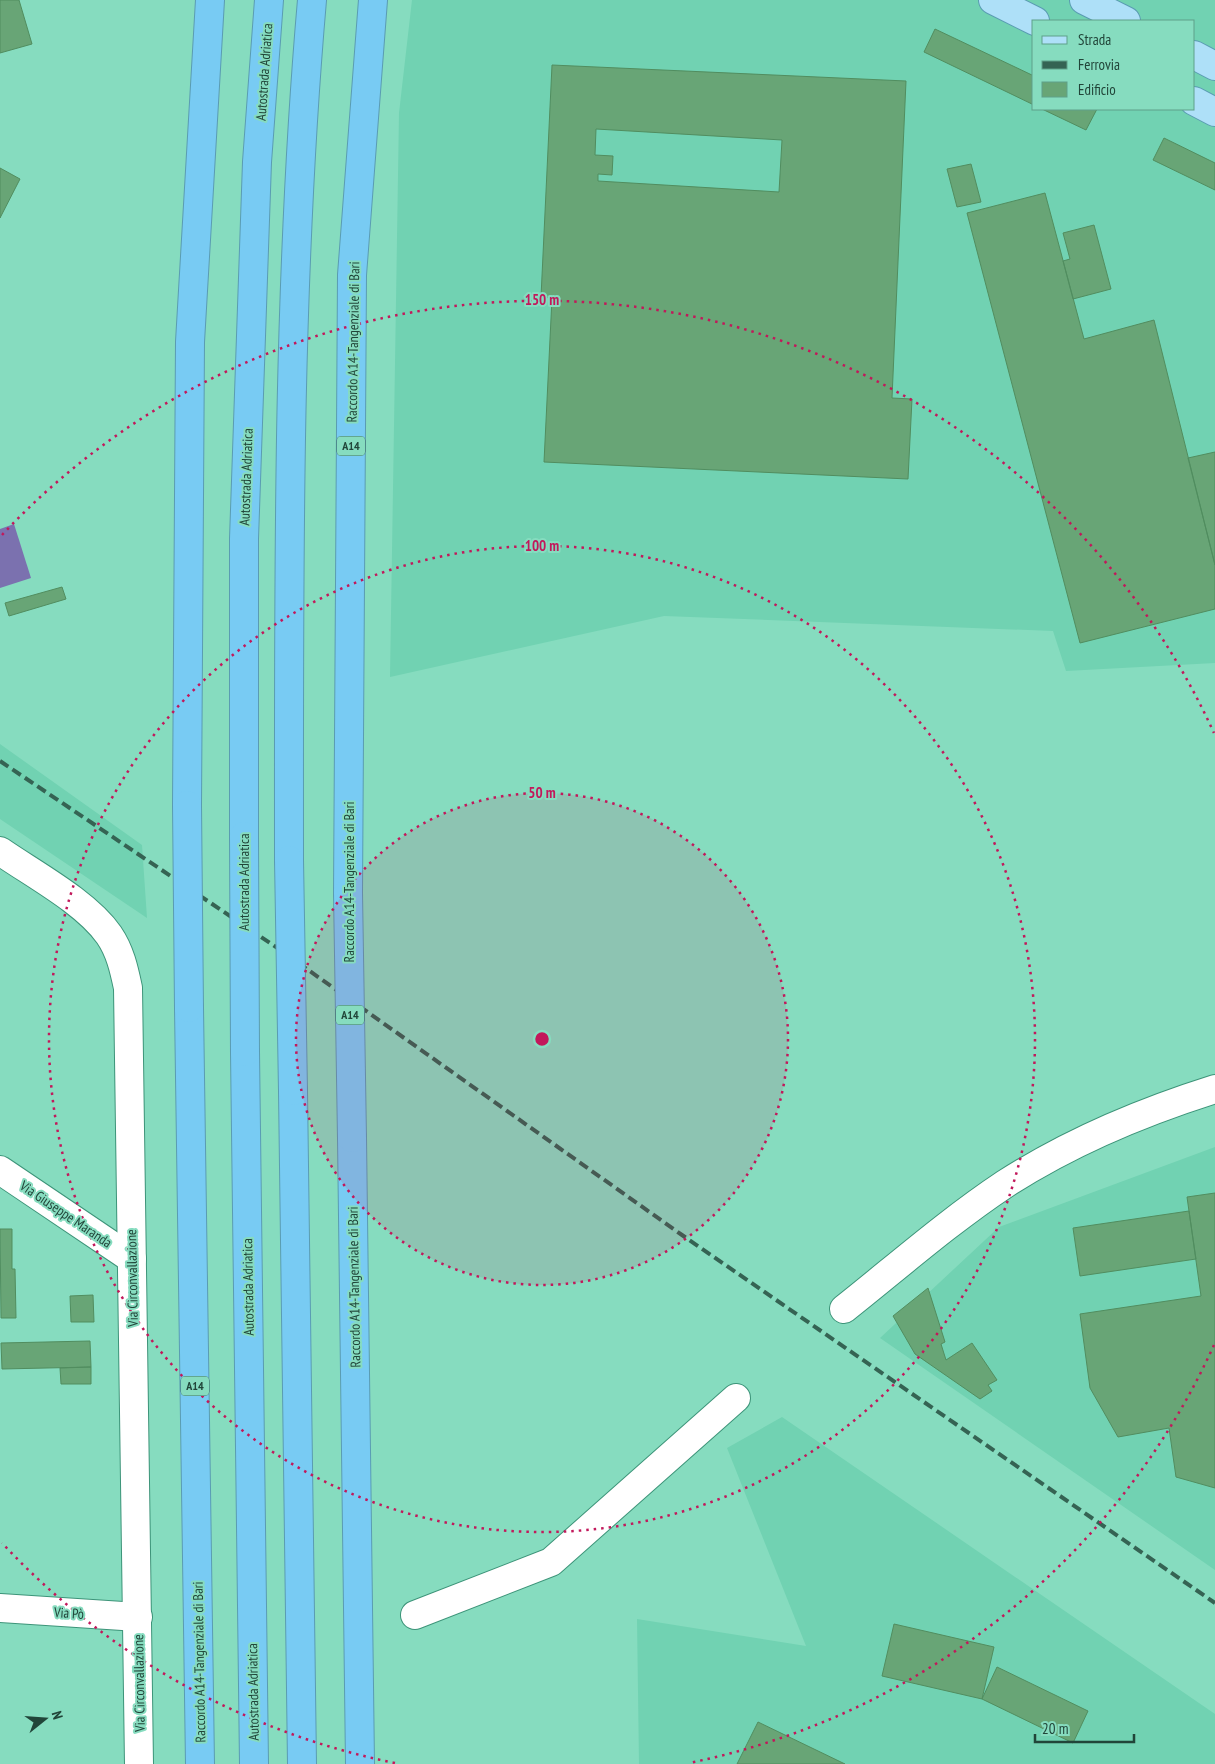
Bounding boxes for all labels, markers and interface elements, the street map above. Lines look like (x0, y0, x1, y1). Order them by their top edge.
legend (1032, 20, 1195, 110)
street label: Autostrada Adriatica (252, 23, 276, 121)
text: Strada (1078, 30, 1111, 49)
text: Ferrovia (1078, 55, 1120, 74)
text: Edificio (1078, 80, 1116, 99)
street label: Raccordo A14-Tangenziale di Bari (343, 261, 363, 423)
text: 150 m (525, 290, 559, 309)
street label: Autostrada Adriatica (235, 428, 257, 526)
road number: A14 (337, 436, 365, 456)
text: 100 m (525, 536, 559, 555)
text: 50 m (528, 783, 556, 802)
street label: Raccordo A14-Tangenziale di Bari (340, 801, 358, 963)
street label: Autostrada Adriatica (235, 833, 253, 931)
road number: A14 (336, 1006, 364, 1024)
centre of rings (533, 1030, 551, 1048)
street label: Via Giuseppe Maranda (16, 1176, 116, 1251)
street label: Raccordo A14-Tangenziale di Bari (344, 1206, 364, 1368)
street label: Via Circonvallazione (122, 1229, 142, 1328)
street label: Autostrada Adriatica (238, 1238, 258, 1336)
road number: A14 (181, 1376, 209, 1395)
street label: Raccordo A14-Tangenziale di Bari (189, 1581, 209, 1743)
street label: Via Pò (52, 1603, 85, 1623)
street label: Via Circonvallazione (129, 1634, 149, 1733)
street label: Autostrada Adriatica (243, 1643, 263, 1741)
north arrow (20, 1694, 70, 1744)
text: N (48, 1709, 67, 1721)
scale bar (1035, 1712, 1134, 1744)
text: 20 m (1042, 1719, 1068, 1738)

